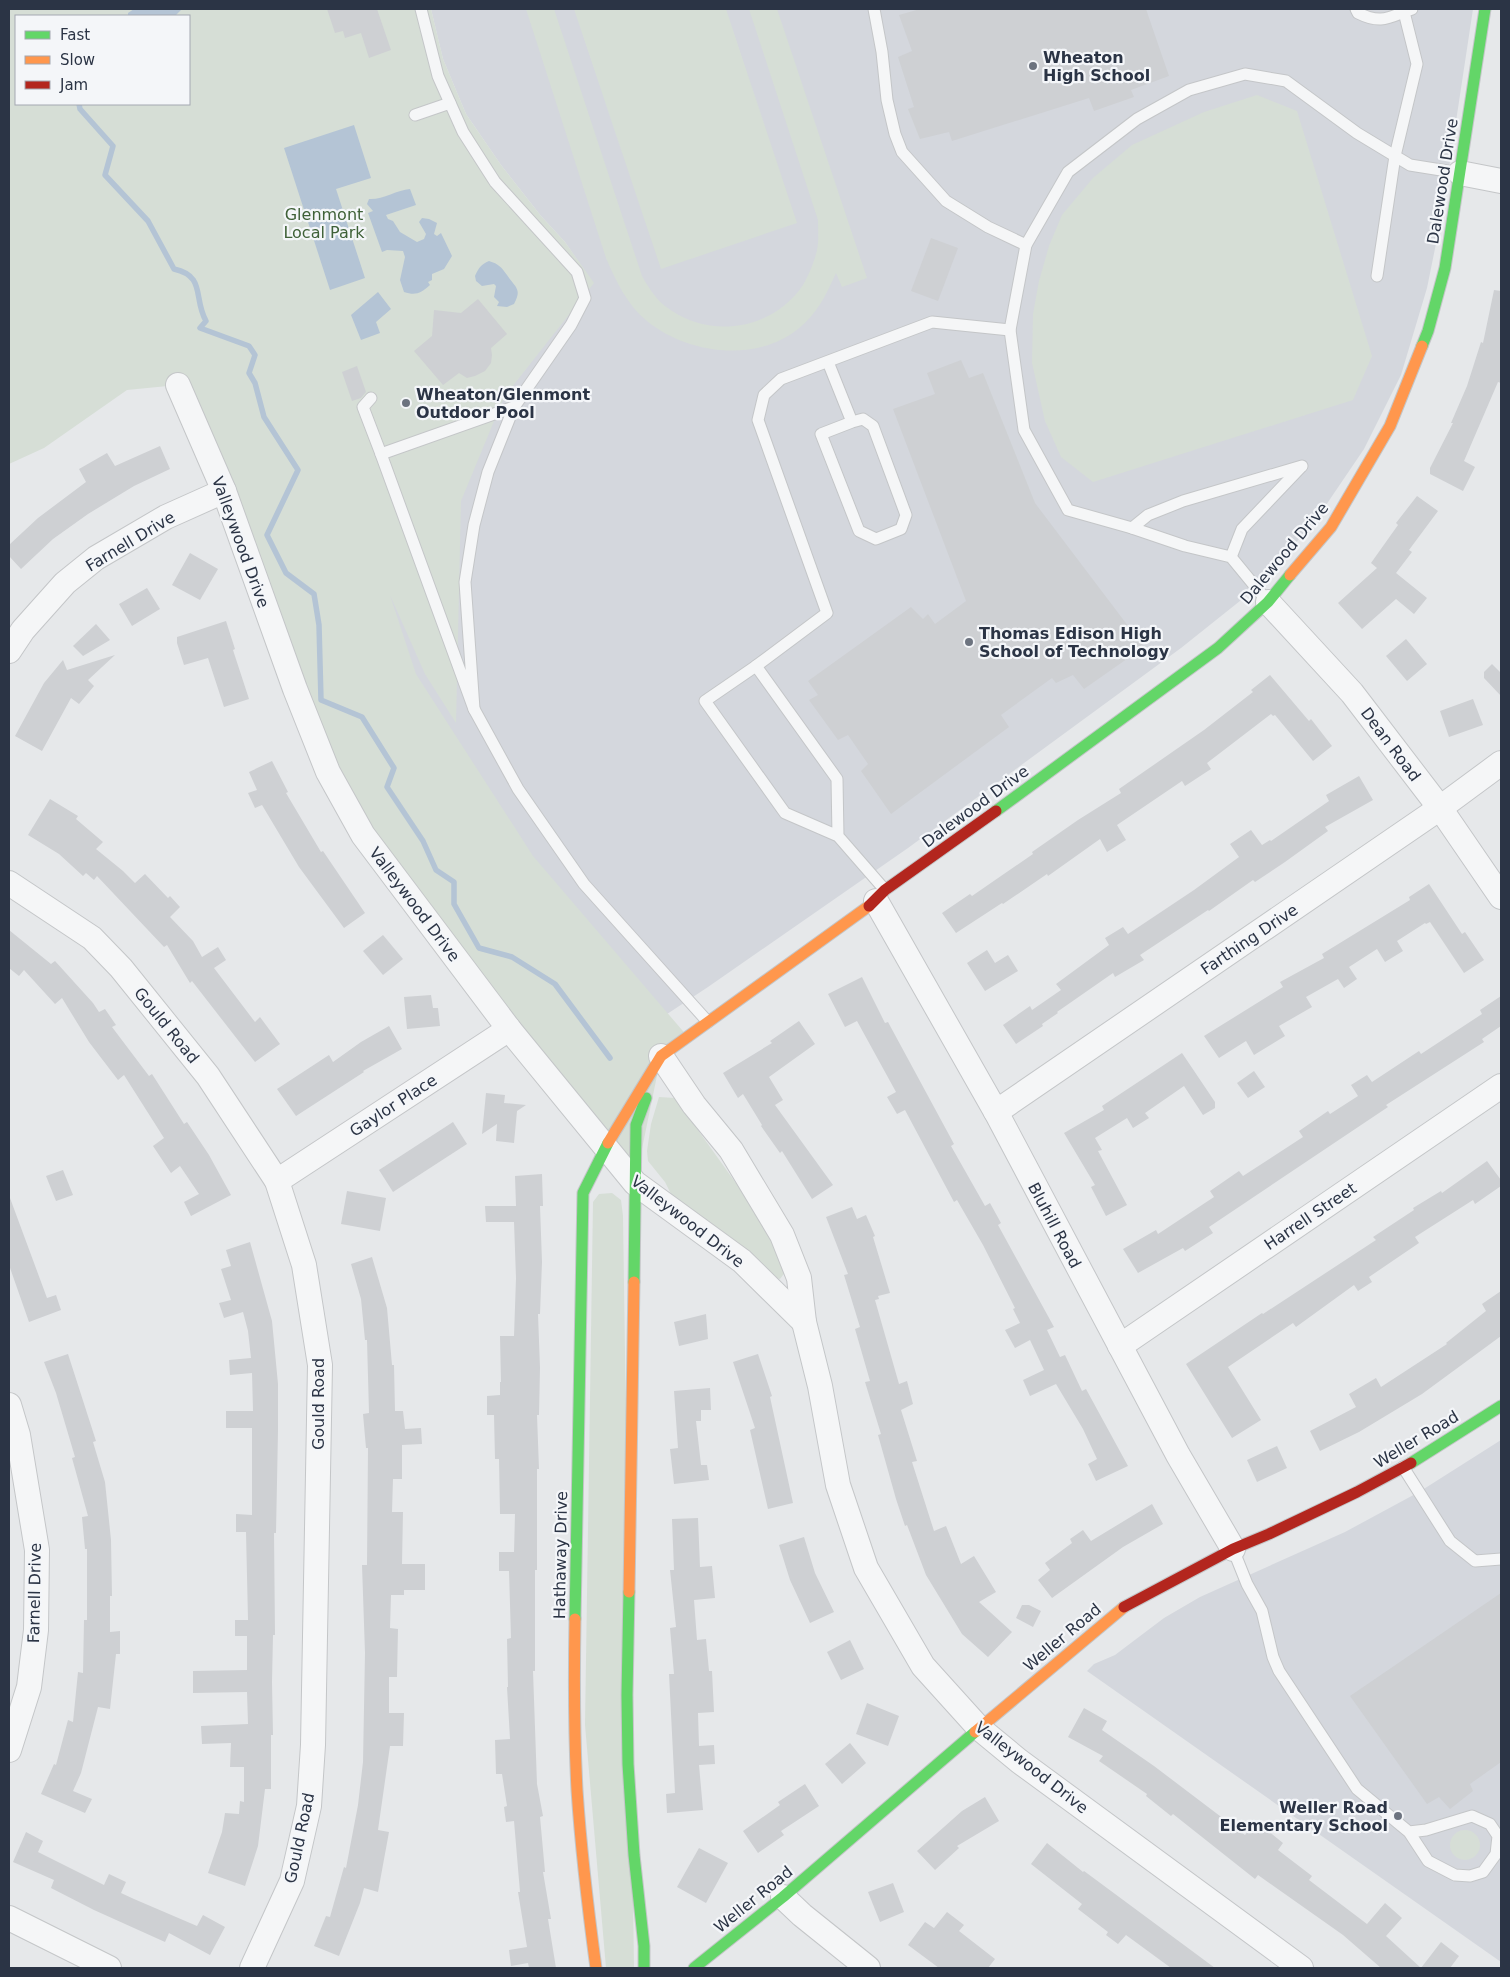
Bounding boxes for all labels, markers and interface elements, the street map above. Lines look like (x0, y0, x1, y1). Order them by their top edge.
legend (15, 15, 190, 105)
text: Fast (60, 26, 90, 44)
place label: Wheaton High School (1043, 48, 1150, 85)
text: Slow (60, 51, 95, 69)
marker: Wheaton High School (1027, 60, 1039, 72)
text: Jam (59, 76, 88, 94)
street label: Dalewood Drive (1423, 117, 1462, 245)
park label: Glenmont Local Park (283, 205, 365, 242)
place label: Wheaton/Glenmont Outdoor Pool (416, 385, 590, 422)
marker: Wheaton/Glenmont Outdoor Pool (400, 397, 412, 409)
street label: Valleywood Drive (208, 474, 273, 610)
street label: Dalewood Drive (1236, 499, 1332, 608)
street label: Farnell Drive (82, 507, 178, 575)
place label: Thomas Edison High School of Technology (979, 624, 1170, 661)
marker: Thomas Edison High School of Technology (963, 636, 975, 648)
street label: Dean Road (1357, 704, 1424, 785)
street label: Dalewood Drive (918, 761, 1032, 851)
street label: Valleywood Drive (365, 843, 464, 965)
street label: Farthing Drive (1197, 900, 1301, 979)
street label: Gould Road (130, 984, 203, 1067)
street label: Gaylor Place (346, 1070, 440, 1141)
street label: Valleywood Drive (627, 1171, 748, 1271)
street label: Bluhill Road (1024, 1179, 1085, 1271)
street label: Harrell Street (1261, 1179, 1360, 1254)
street label: Gould Road (309, 1358, 328, 1450)
street label: Weller Road (1371, 1407, 1462, 1472)
street label: Hathaway Drive (550, 1491, 571, 1619)
street label: Farnell Drive (24, 1543, 45, 1643)
street label: Weller Road (1020, 1599, 1105, 1675)
street label: Valleywood Drive (971, 1717, 1092, 1817)
street label: Gould Road (281, 1791, 318, 1885)
place label: Weller Road Elementary School (1220, 1798, 1388, 1835)
marker: Weller Road Elementary School (1392, 1810, 1404, 1822)
street label: Weller Road (710, 1862, 796, 1937)

